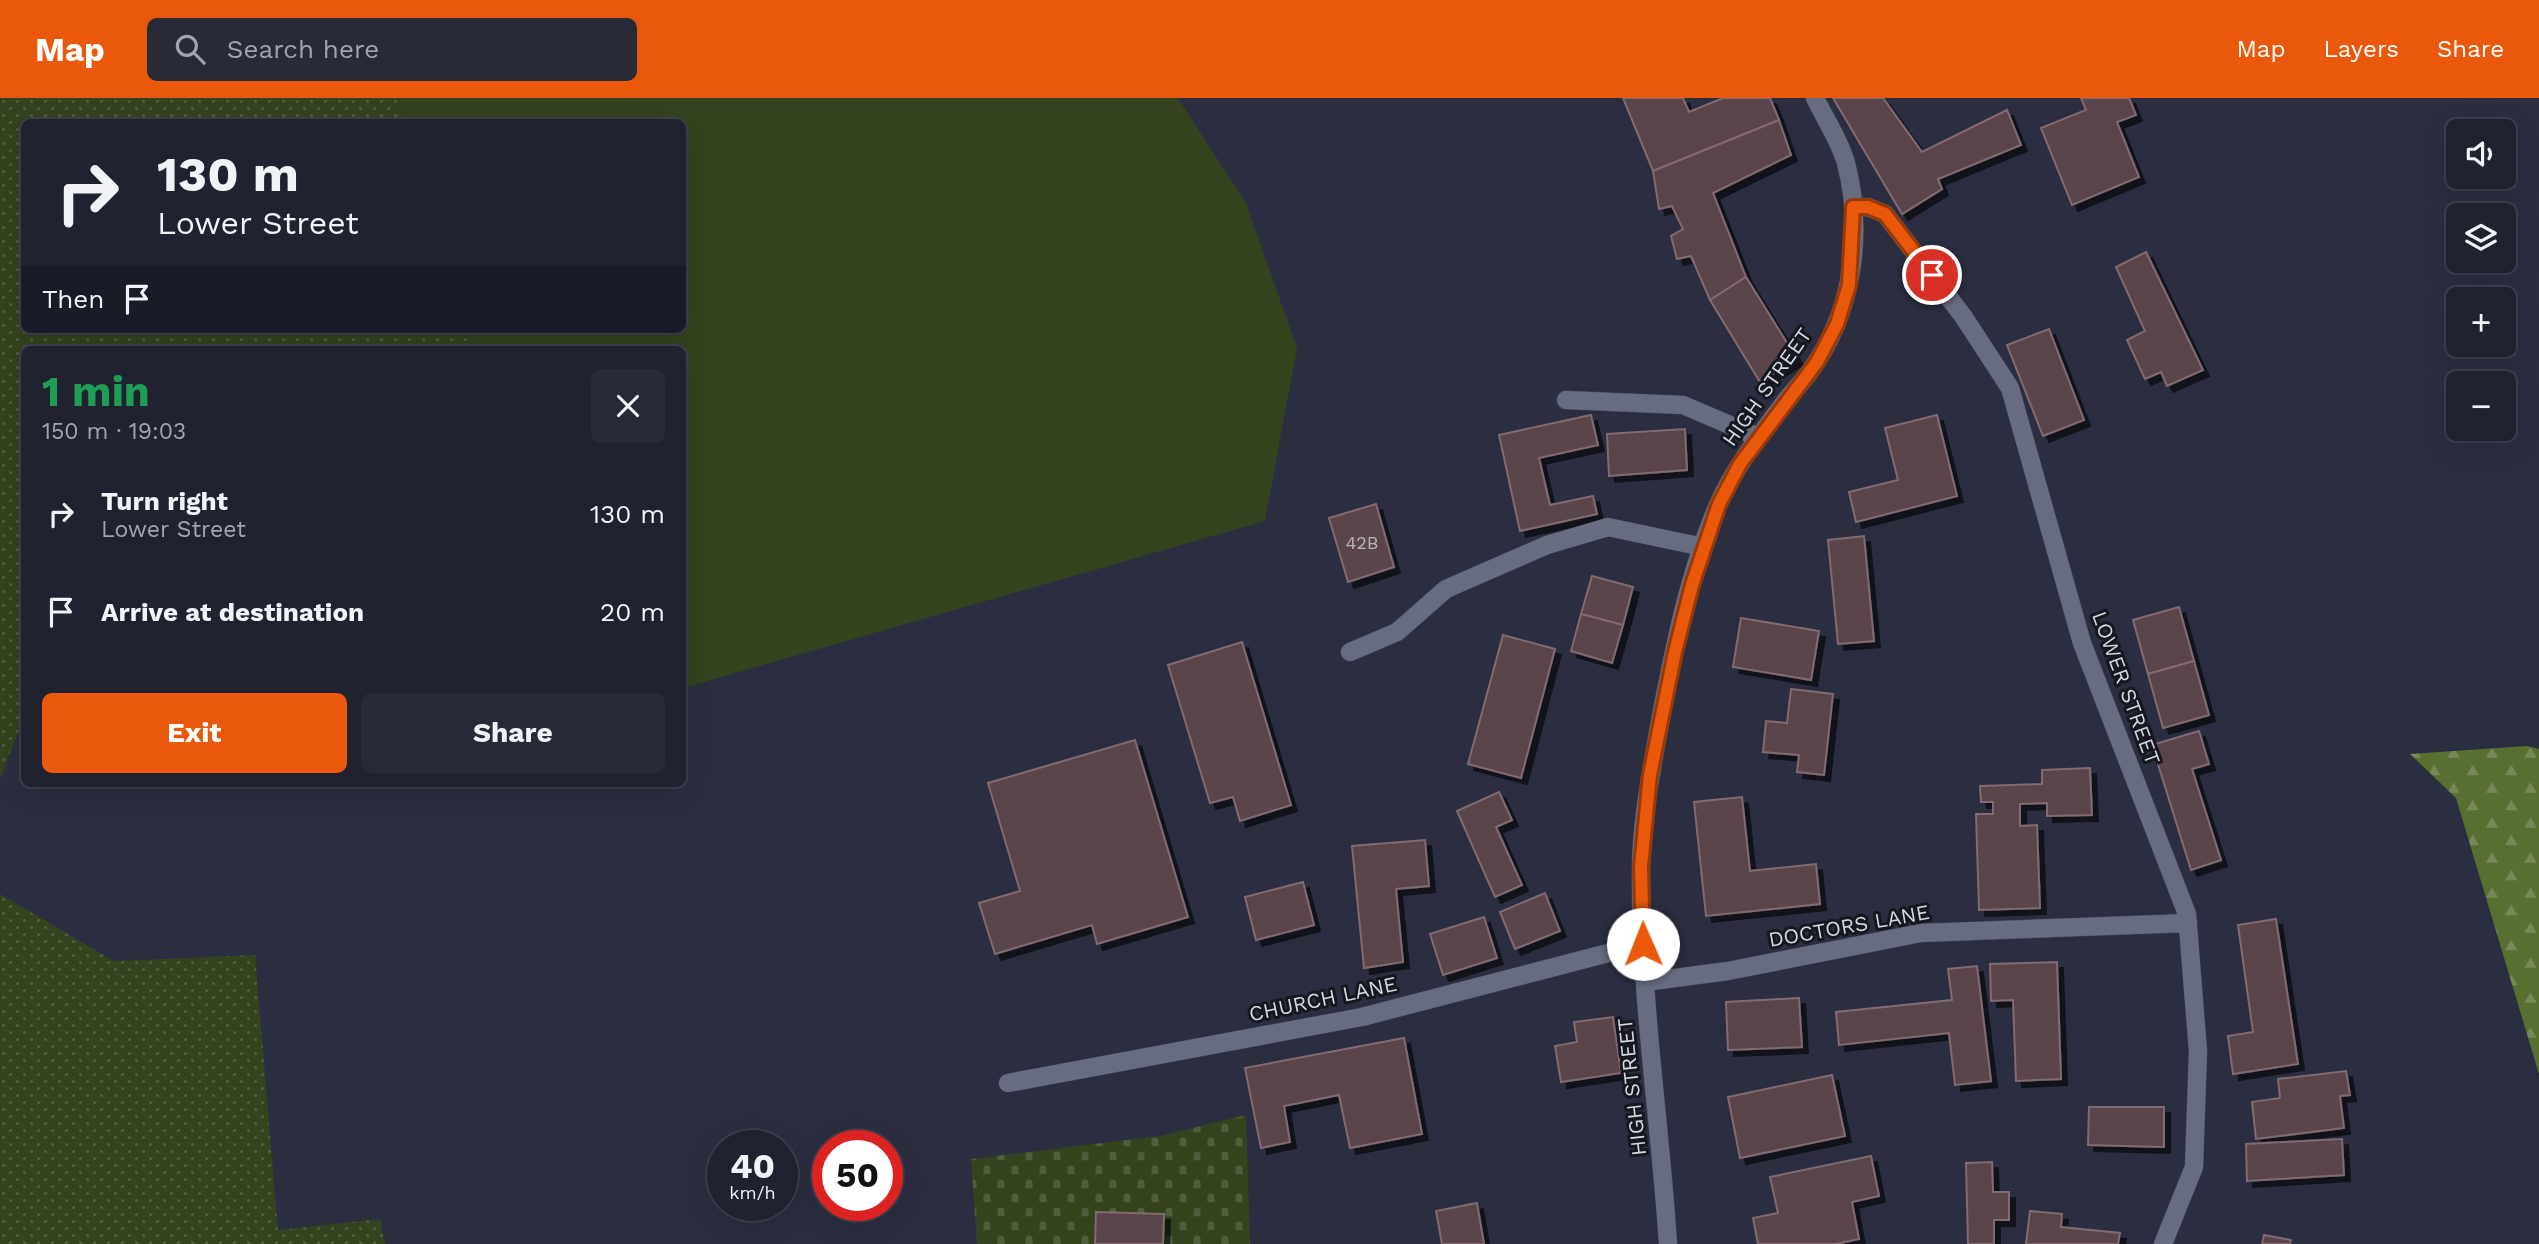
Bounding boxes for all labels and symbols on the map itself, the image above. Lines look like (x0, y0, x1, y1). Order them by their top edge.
pin (1902, 245, 1962, 305)
street label: HIGH STREET (1717, 323, 1817, 451)
house number: 42B (1345, 532, 1379, 553)
street label: LOWER STREET (2087, 608, 2166, 768)
street label: DOCTORS LANE (1766, 899, 1931, 952)
position arrow (1606, 907, 1680, 981)
street label: CHURCH LANE (1247, 971, 1399, 1026)
street label: HIGH STREET (1612, 1017, 1651, 1157)
speed limit sign: 50 (812, 1130, 903, 1221)

